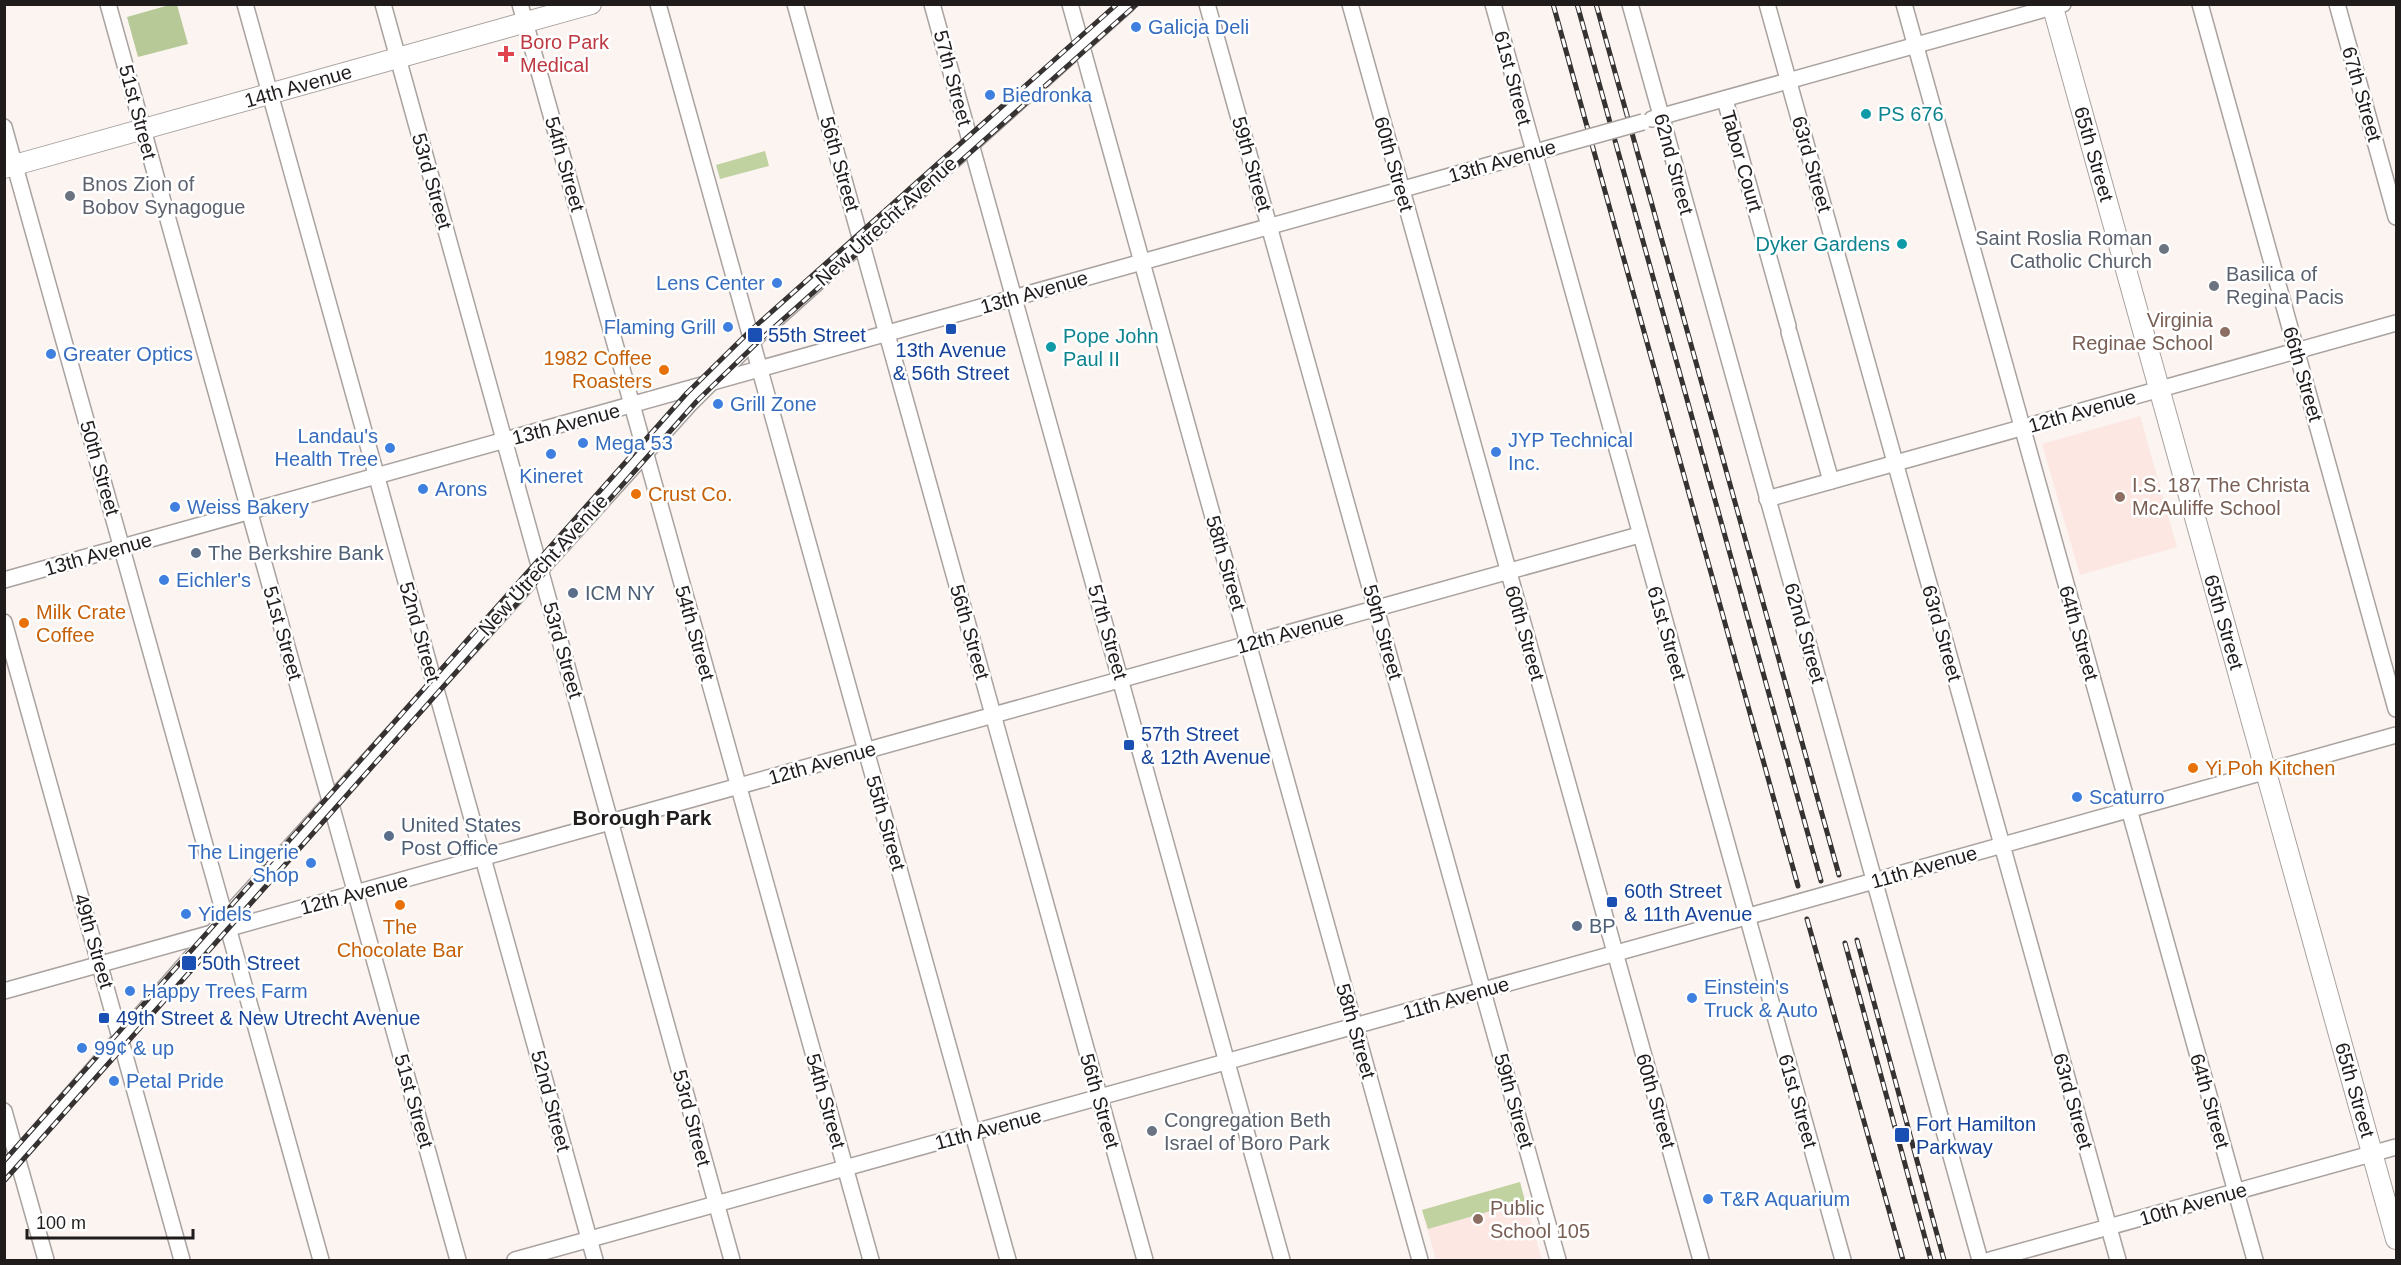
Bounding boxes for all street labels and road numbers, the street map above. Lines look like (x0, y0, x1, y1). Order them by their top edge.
street label: 57th Street (930, 28, 976, 129)
street label: 61st Street (1490, 28, 1536, 128)
street label: 67th Street (2338, 44, 2386, 144)
street label: 14th Avenue (242, 60, 354, 112)
street label: 51st Street (115, 62, 161, 162)
street label: 65th Street (2070, 104, 2118, 204)
street label: Tabor Court (1717, 108, 1767, 215)
street label: 62nd Street (1650, 111, 1698, 217)
street label: 63rd Street (1788, 113, 1836, 215)
street label: 54th Street (541, 114, 589, 214)
street label: 56th Street (816, 114, 864, 214)
street label: 59th Street (1228, 114, 1276, 214)
street label: 60th Street (1370, 114, 1418, 214)
street label: 53rd Street (408, 130, 456, 232)
street label: 13th Avenue (1446, 135, 1558, 187)
street label: New Utrecht Avenue (811, 152, 961, 290)
street label: 13th Avenue (978, 266, 1090, 318)
street label: 66th Street (2279, 324, 2327, 424)
street label: 12th Avenue (2026, 385, 2138, 437)
street label: 13th Avenue (510, 399, 622, 449)
street label: 50th Street (76, 418, 124, 518)
street label: New Utrecht Avenue (474, 490, 612, 640)
street label: 58th Street (1202, 513, 1250, 613)
street label: 13th Avenue (42, 528, 154, 580)
street label: 65th Street (2200, 572, 2248, 672)
street label: 52nd Street (395, 579, 445, 685)
street label: 62nd Street (1780, 580, 1830, 686)
street label: 56th Street (946, 582, 994, 682)
street label: 57th Street (1084, 582, 1132, 682)
street label: 59th Street (1359, 582, 1407, 682)
street label: 63rd Street (1918, 582, 1966, 684)
street label: 51st Street (259, 583, 307, 683)
street label: 54th Street (671, 583, 719, 683)
street label: 60th Street (1501, 583, 1549, 683)
street label: 61st Street (1643, 583, 1691, 683)
street label: 64th Street (2055, 583, 2103, 683)
street label: 53rd Street (539, 599, 587, 701)
street label: 12th Avenue (1234, 606, 1346, 658)
street label: 12th Avenue (766, 737, 878, 789)
street label: 55th Street (862, 773, 910, 873)
street label: 11th Avenue (1868, 841, 1980, 893)
street label: 12th Avenue (298, 869, 410, 919)
street label: 49th Street (70, 891, 118, 991)
street label: 11th Avenue (1400, 972, 1512, 1024)
street label: 58th Street (1332, 981, 1380, 1081)
street label: 65th Street (2331, 1040, 2379, 1140)
street label: 52nd Street (527, 1048, 575, 1154)
street label: 63rd Street (2049, 1050, 2097, 1152)
street label: 51st Street (390, 1051, 438, 1151)
street label: 54th Street (802, 1051, 850, 1151)
street label: 56th Street (1076, 1051, 1124, 1151)
street label: 59th Street (1490, 1051, 1538, 1151)
street label: 60th Street (1632, 1051, 1680, 1151)
street label: 61st Street (1774, 1051, 1822, 1151)
street label: 64th Street (2186, 1051, 2234, 1151)
street label: 53rd Street (669, 1067, 716, 1169)
street label: 11th Avenue (932, 1104, 1044, 1154)
street label: 10th Avenue (2137, 1178, 2249, 1230)

